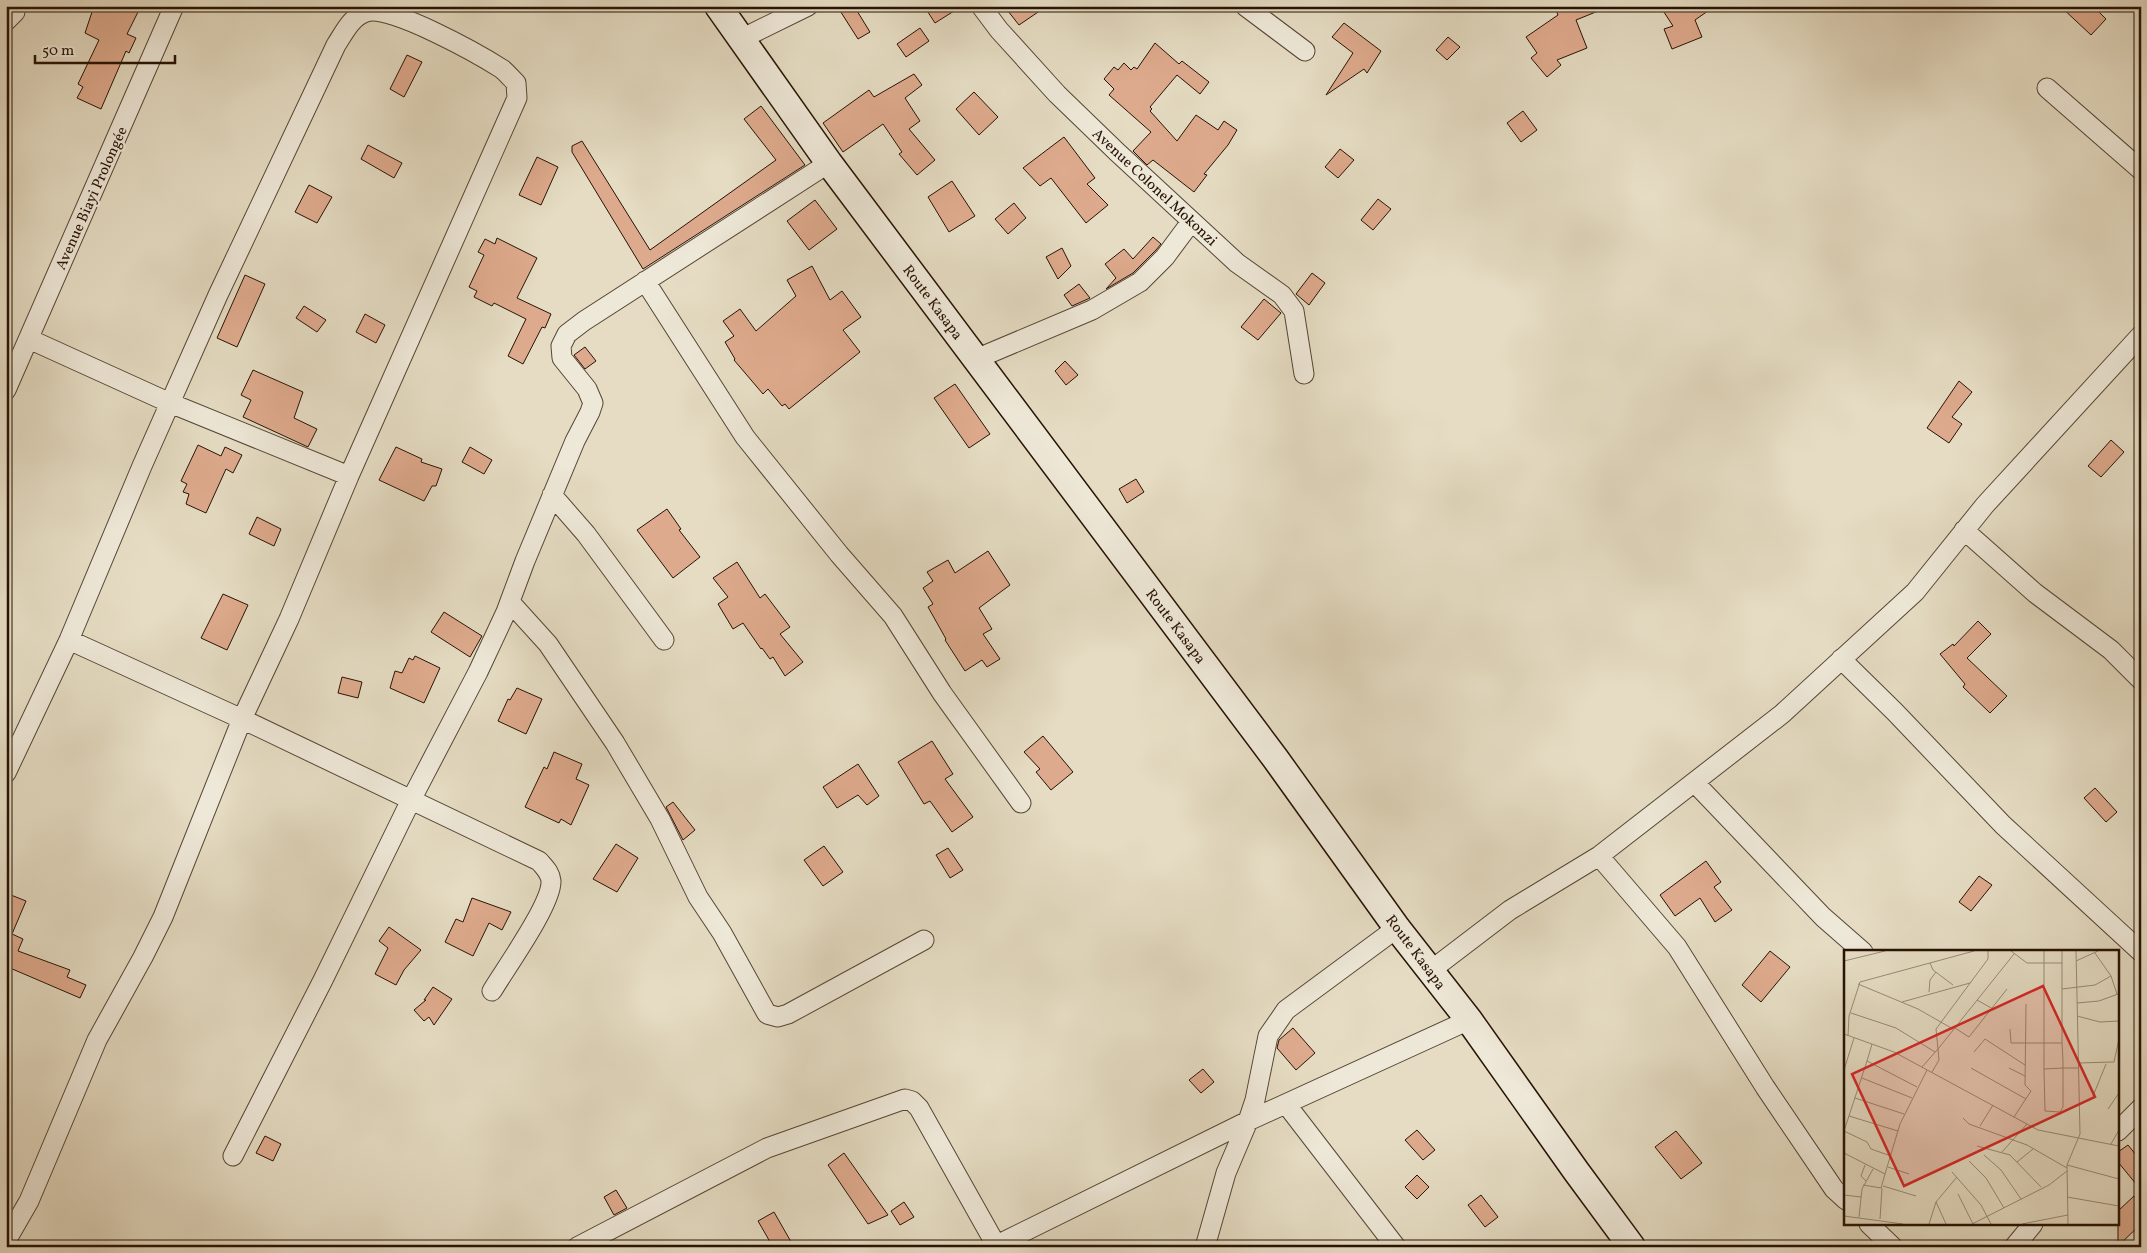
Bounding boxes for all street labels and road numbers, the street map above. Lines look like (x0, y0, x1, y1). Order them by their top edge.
street label: Avenue Biayi Prolongée (51, 124, 133, 274)
street label: Avenue Colonel Mokonzi (1087, 124, 1221, 252)
street label: Route Kasapa (897, 261, 967, 345)
street label: Route Kasapa (1140, 585, 1210, 669)
street label: Route Kasapa (1380, 911, 1450, 995)

